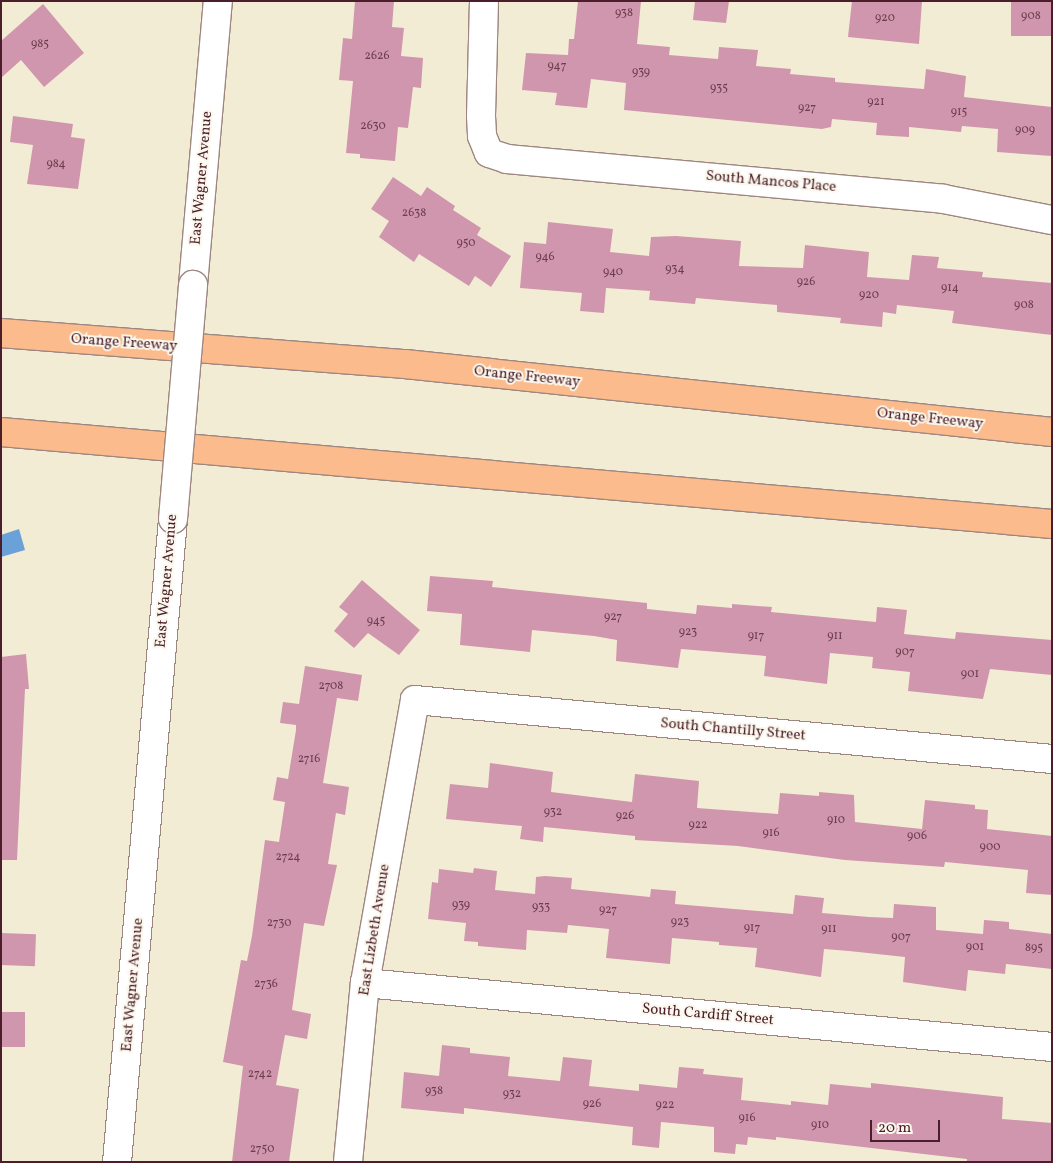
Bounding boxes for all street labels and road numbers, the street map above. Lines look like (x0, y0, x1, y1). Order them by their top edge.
street label: East Wagner Avenue (187, 110, 217, 246)
street label: South Mancos Place (705, 167, 837, 197)
street label: Orange Freeway (70, 330, 178, 356)
street label: Orange Freeway (473, 362, 581, 392)
street label: Orange Freeway (876, 404, 984, 434)
street label: East Wagner Avenue (152, 513, 182, 649)
street label: South Chantilly Street (659, 715, 807, 745)
street label: East Lizbeth Avenue (356, 863, 394, 997)
street label: East Wagner Avenue (118, 917, 148, 1053)
street label: South Cardiff Street (642, 1000, 774, 1030)

